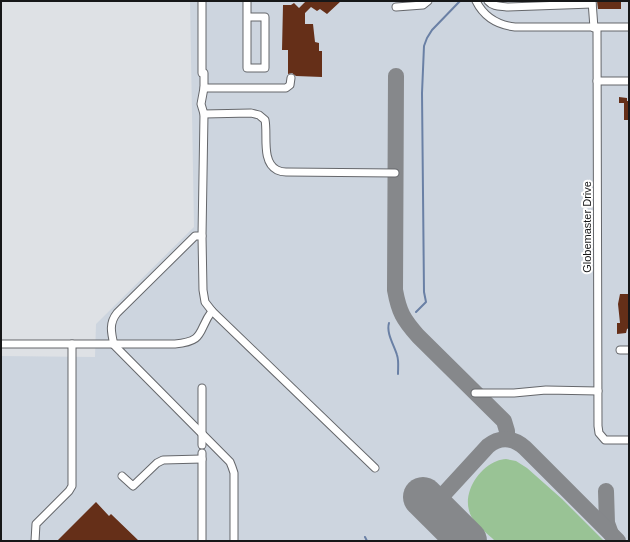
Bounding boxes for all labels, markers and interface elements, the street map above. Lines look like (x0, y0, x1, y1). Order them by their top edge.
street label: Globemaster Drive (581, 181, 593, 273)

